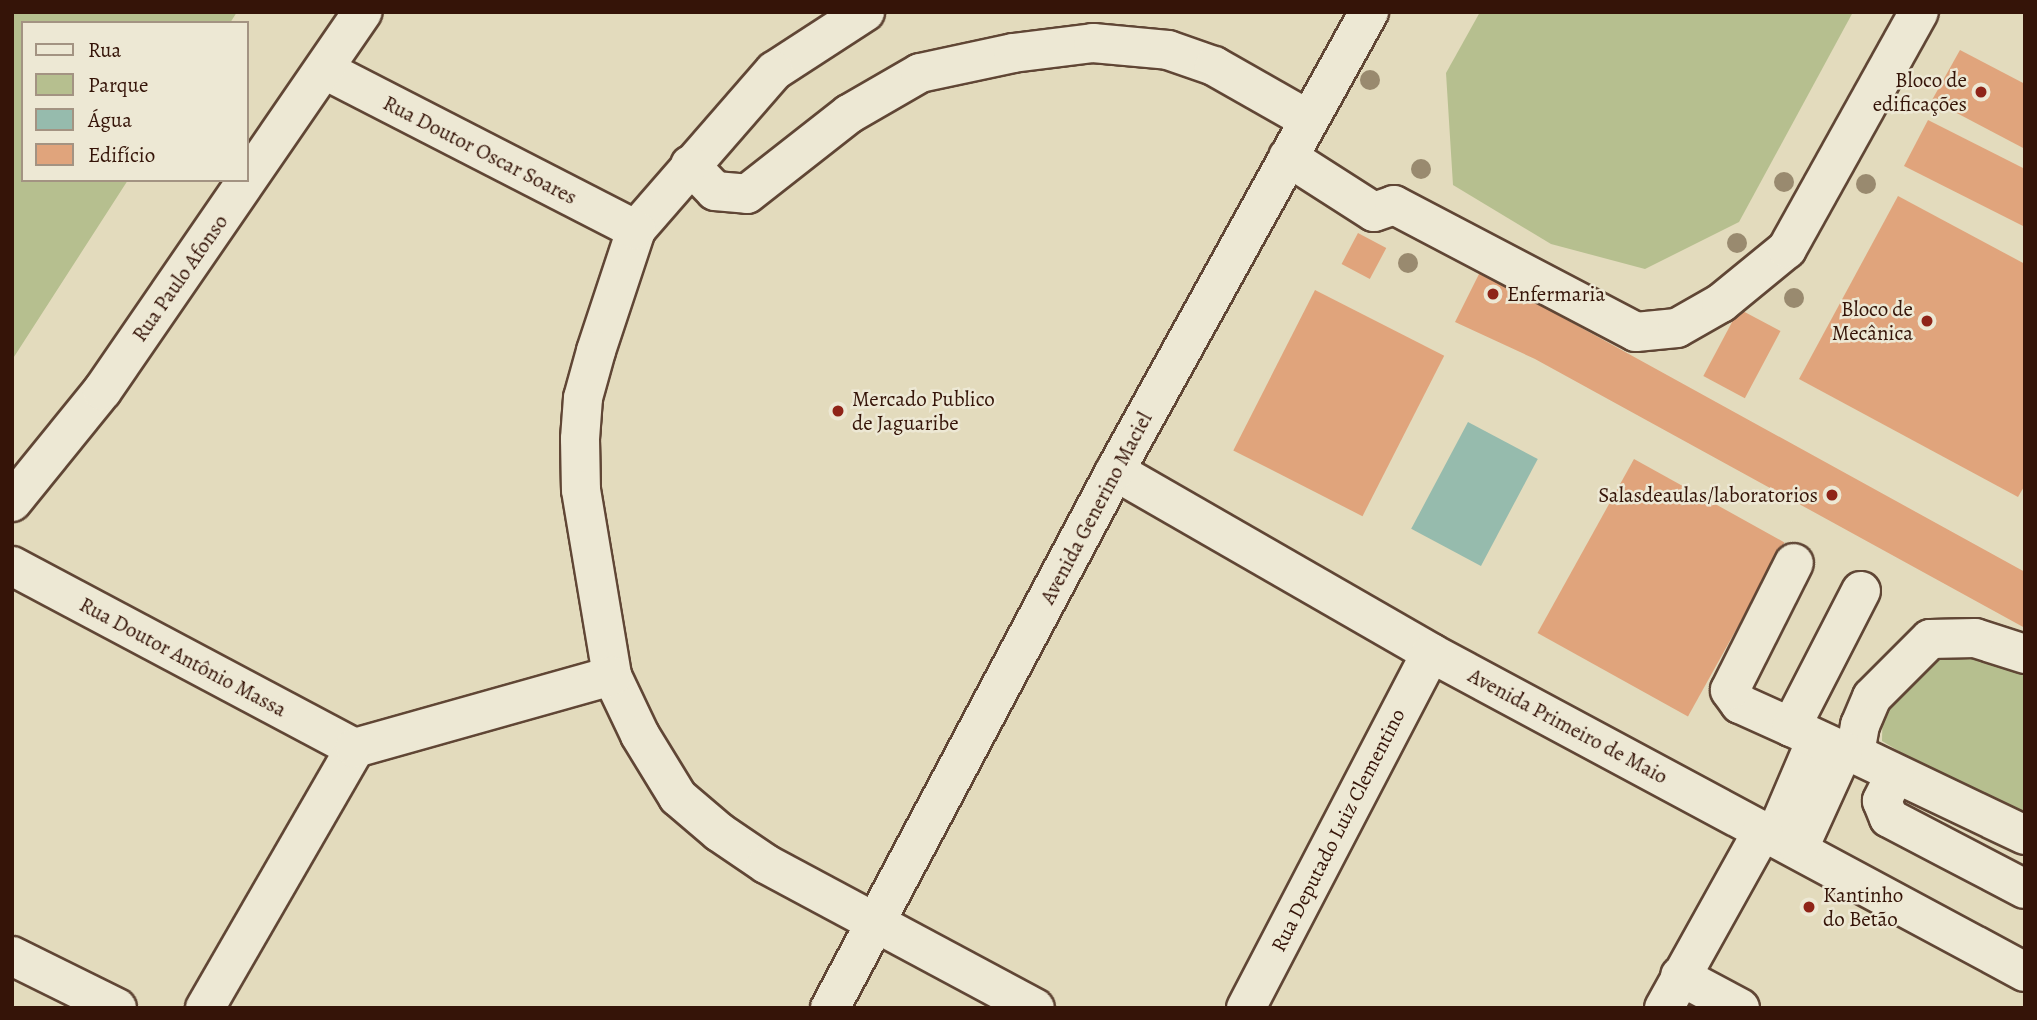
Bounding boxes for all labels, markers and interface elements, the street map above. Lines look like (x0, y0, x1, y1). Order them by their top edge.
legend (21, 21, 248, 182)
text: Rua (88, 36, 121, 64)
place label: Bloco de edificações (1873, 67, 1967, 117)
text: Parque (88, 71, 148, 99)
marker: Bloco de edificações (1973, 84, 1989, 100)
street label: Rua Doutor Oscar Soares (379, 90, 581, 210)
text: Água (88, 106, 132, 134)
text: Edifício (88, 141, 155, 169)
street label: Rua Paulo Afonso (127, 210, 233, 346)
place label: Enfermaria (1507, 281, 1605, 307)
marker: Enfermaria (1485, 286, 1501, 302)
place label: Bloco de Mecânica (1832, 296, 1913, 346)
marker: Bloco de Mecânica (1919, 313, 1935, 329)
place label: Mercado Publico de Jaguaribe (852, 386, 995, 436)
marker: Mercado Publico de Jaguaribe (830, 403, 846, 419)
street label: Avenida Generino Maciel (1035, 408, 1157, 608)
place label: Salasdeaulas/laboratorios (1598, 482, 1818, 508)
marker: Salasdeaulas/laboratorios (1824, 487, 1840, 503)
street label: Rua Doutor Antônio Massa (75, 592, 291, 722)
street label: Avenida Primeiro de Maio (1464, 663, 1672, 789)
street label: Rua Deputado Luiz Clementino (1266, 704, 1410, 956)
place label: Kantinho do Betão (1823, 882, 1903, 932)
marker: Kantinho do Betão (1801, 899, 1817, 915)

